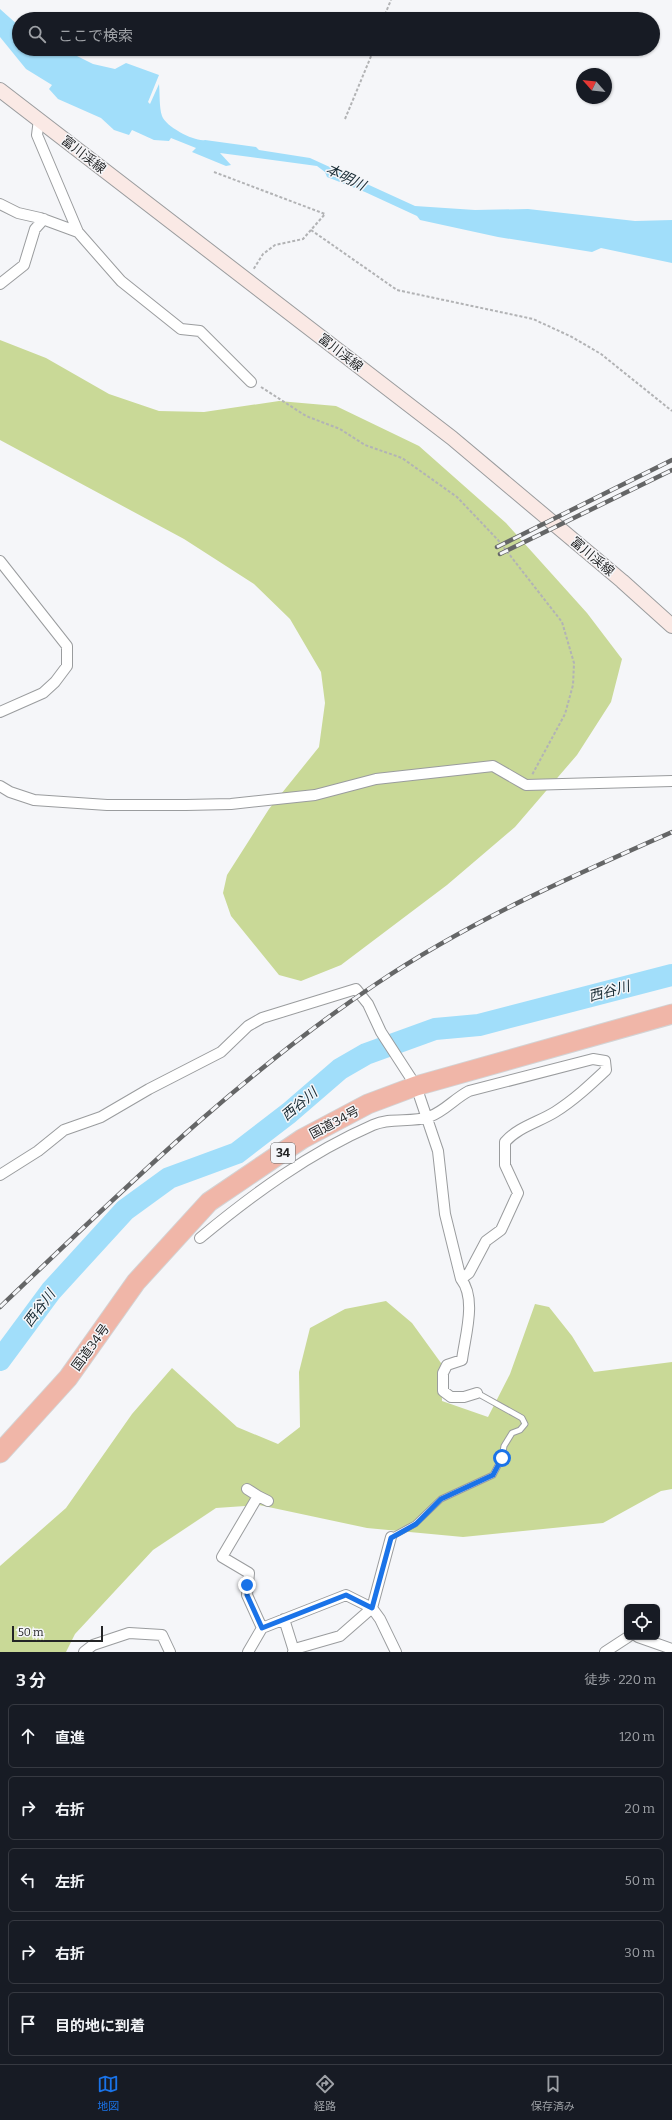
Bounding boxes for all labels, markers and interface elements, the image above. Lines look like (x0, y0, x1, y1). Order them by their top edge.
search box (12, 12, 660, 56)
icon: search (26, 23, 48, 45)
text: ここで検索 (58, 27, 133, 45)
north arrow (576, 68, 612, 104)
street label: 富川渓線 (59, 132, 109, 176)
water label: 本明川 (323, 161, 370, 195)
street label: 富川渓線 (316, 330, 366, 374)
street label: 富川渓線 (568, 534, 617, 579)
water label: 西谷川 (587, 977, 634, 1005)
water label: 西谷川 (278, 1083, 322, 1124)
street label: 国道34号 (307, 1103, 362, 1142)
road number: 34 (271, 1143, 295, 1163)
water label: 西谷川 (20, 1285, 60, 1330)
street label: 国道34号 (68, 1321, 112, 1374)
route start (493, 1449, 511, 1467)
route end (238, 1576, 256, 1594)
map controls (624, 1604, 660, 1640)
button: locate (624, 1604, 660, 1640)
scale bar (12, 1624, 103, 1643)
text: 50 m (18, 1626, 44, 1639)
text: 3 分 (16, 1670, 46, 1691)
text: 徒歩 · 220 m (585, 1672, 656, 1687)
icon: ahead (17, 1725, 39, 1747)
text: 直進 (55, 1729, 85, 1747)
text: 120 m (619, 1729, 655, 1744)
icon: right (17, 1797, 39, 1819)
text: 右折 (55, 1801, 85, 1819)
text: 20 m (625, 1801, 655, 1816)
icon: left (17, 1869, 39, 1891)
text: 左折 (55, 1873, 85, 1891)
text: 50 m (625, 1873, 655, 1888)
icon: right (17, 1941, 39, 1963)
text: 右折 (55, 1945, 85, 1963)
text: 30 m (624, 1945, 655, 1960)
icon: arrive (17, 2013, 39, 2035)
text: 目的地に到着 (55, 2017, 145, 2035)
tab: 地図 (97, 2073, 119, 2113)
tab: 経路 (314, 2073, 336, 2113)
tab: 保存済み (531, 2073, 575, 2113)

